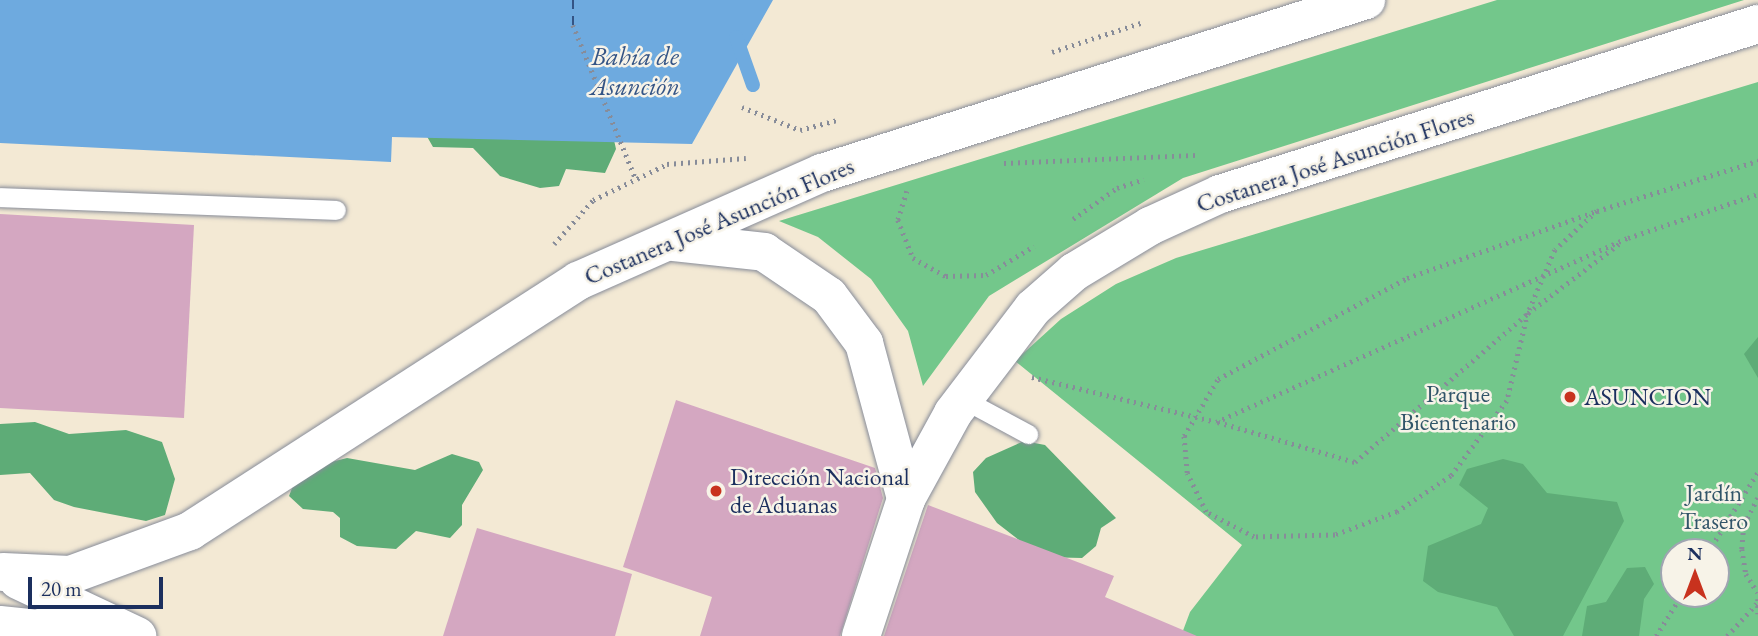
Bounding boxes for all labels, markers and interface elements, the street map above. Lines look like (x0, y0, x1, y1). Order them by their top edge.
water label: Bahía de Asunción (590, 41, 680, 102)
street label: Costanera José Asunción Flores (1193, 102, 1477, 218)
street label: Costanera José Asunción Flores (580, 151, 858, 291)
park label: Parque Bicentenario (1400, 380, 1516, 436)
place label: ASUNCION (1584, 383, 1711, 411)
marker: ASUNCION (1562, 389, 1578, 405)
place label: Dirección Nacional de Aduanas (730, 463, 910, 519)
park label: Jardín Trasero (1680, 479, 1748, 535)
marker: Dirección Nacional de Aduanas (708, 483, 724, 499)
north arrow (1660, 538, 1730, 608)
text: N (1687, 541, 1703, 566)
scale bar (32, 562, 166, 606)
text: 20 m (41, 575, 82, 602)

